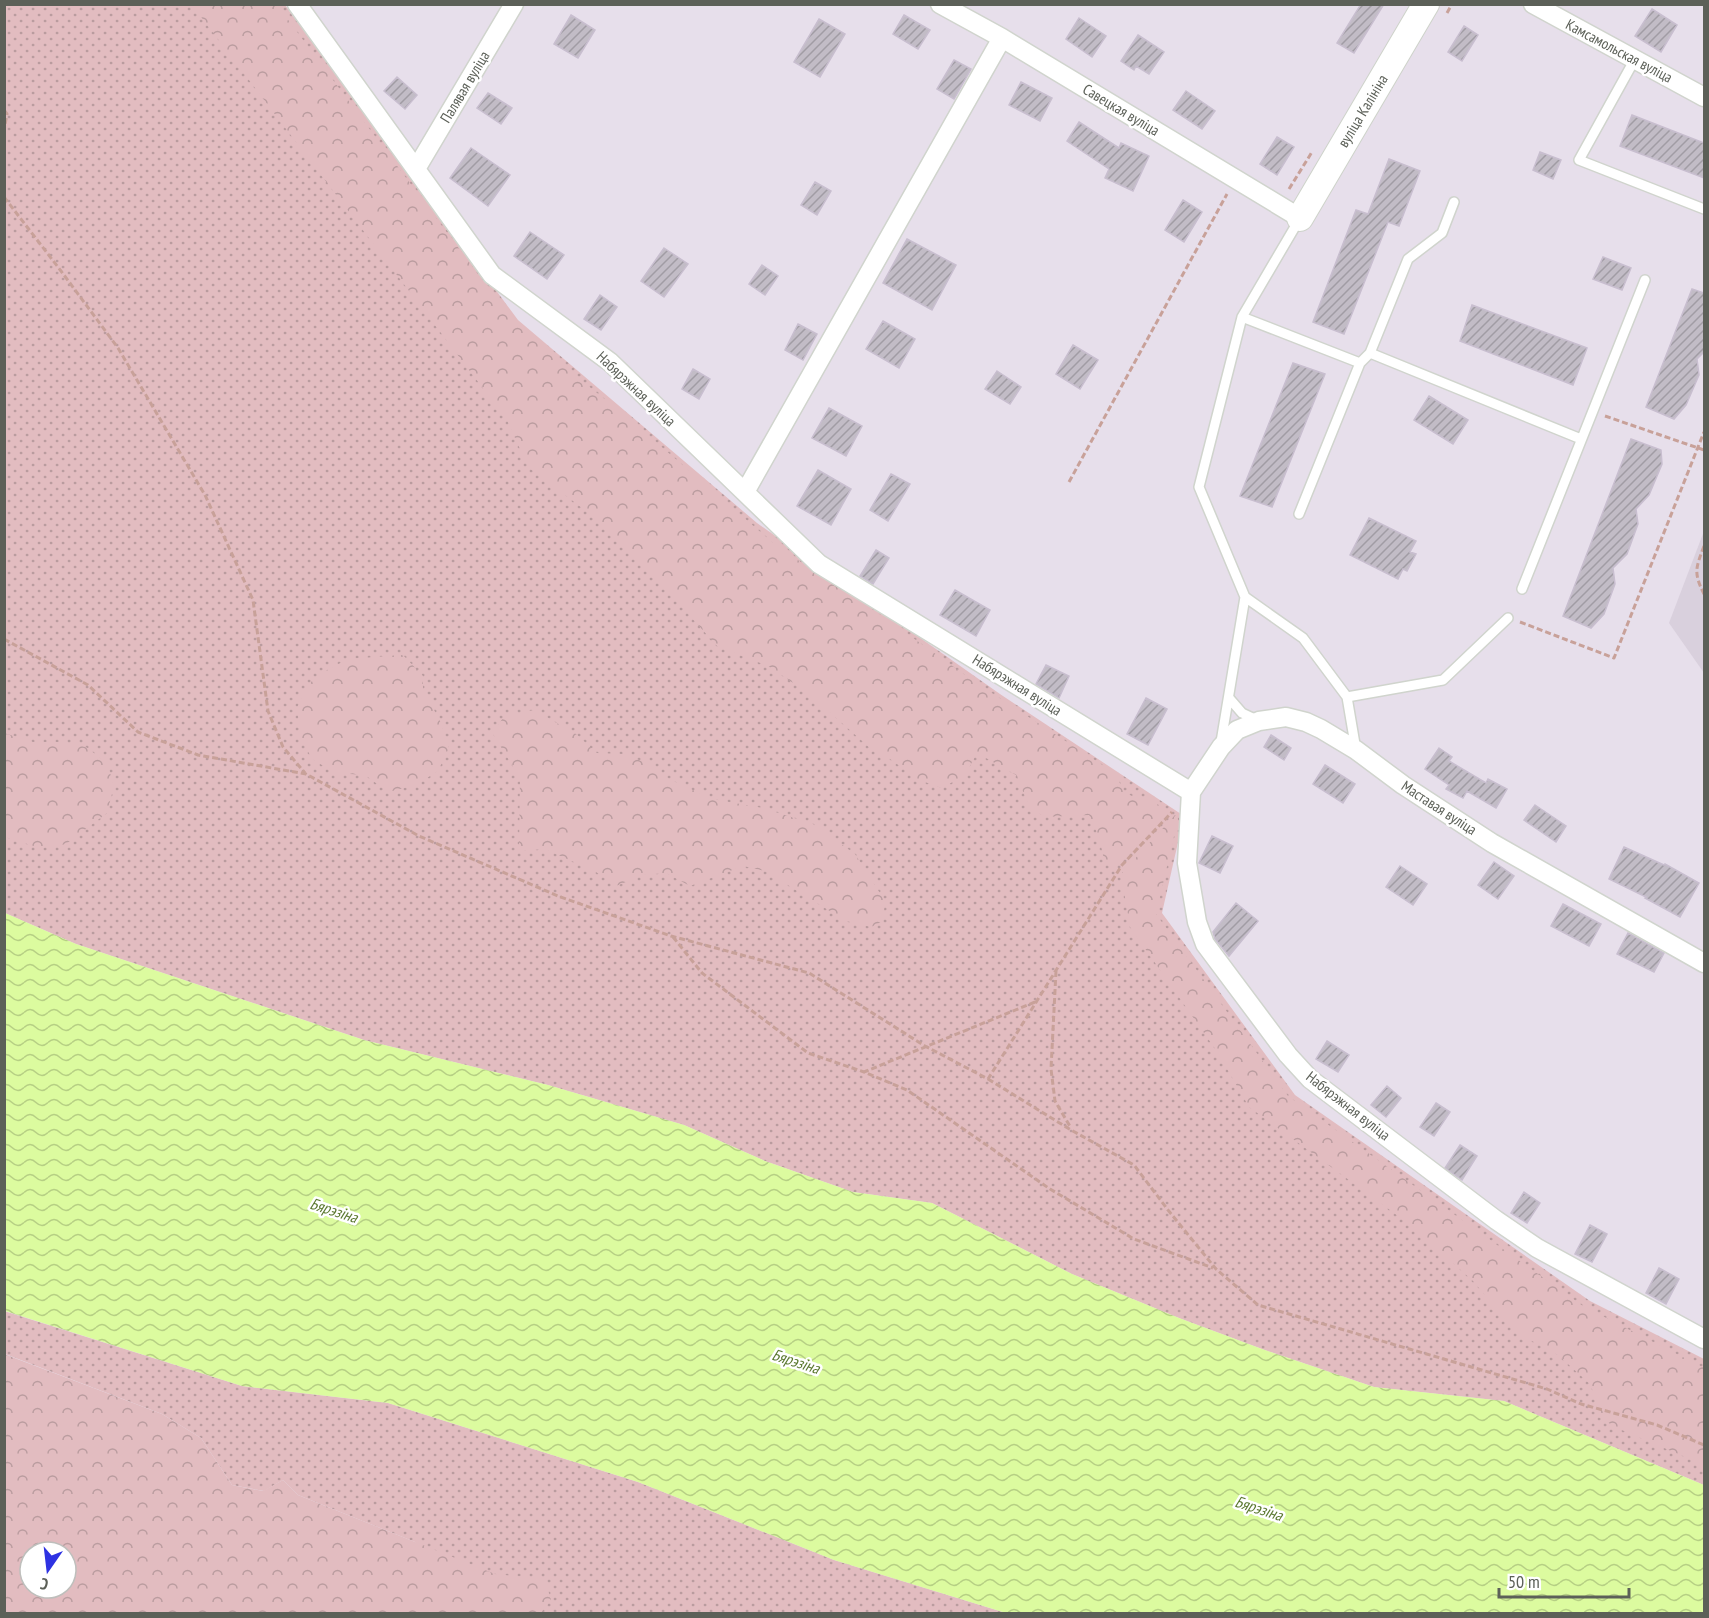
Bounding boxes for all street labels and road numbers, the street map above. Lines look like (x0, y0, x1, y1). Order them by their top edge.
street label: Камсамольская вуліца (1563, 14, 1676, 87)
street label: Палявая вуліца (436, 47, 493, 126)
street label: вуліца Калініна (1333, 71, 1392, 151)
street label: Савецкая вуліца (1079, 79, 1163, 140)
street label: Набярэжная вуліца (593, 347, 680, 430)
street label: Набярэжная вуліца (969, 650, 1065, 719)
street label: Маставая вуліца (1398, 776, 1481, 839)
street label: Набярэжная вуліца (1303, 1067, 1394, 1144)

